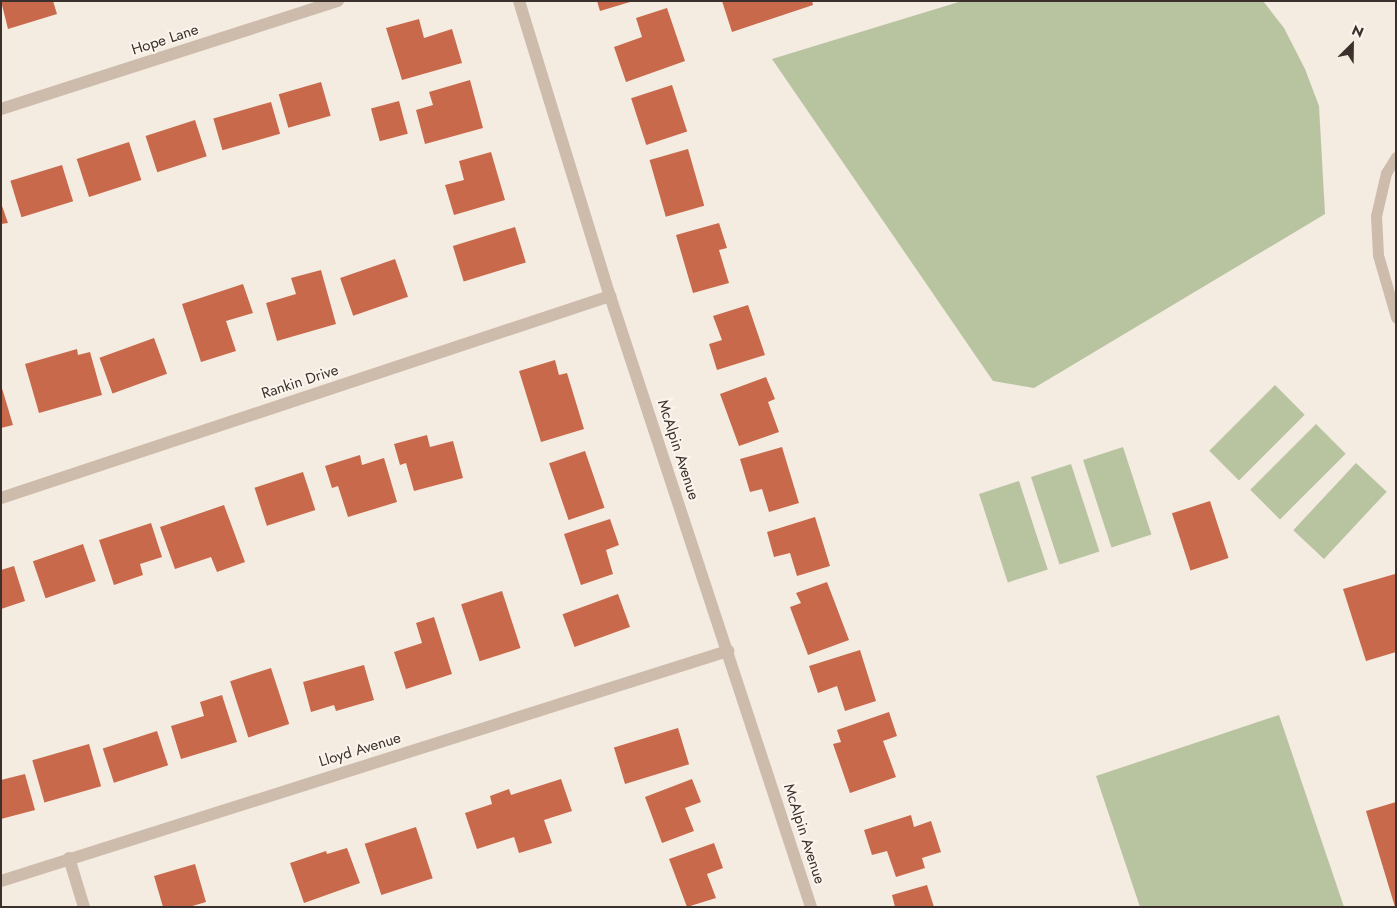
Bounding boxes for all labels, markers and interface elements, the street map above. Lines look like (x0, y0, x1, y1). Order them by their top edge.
north arrow (1327, 20, 1377, 70)
text: N (1349, 20, 1367, 43)
street label: Hope Lane (129, 21, 201, 59)
street label: Rankin Drive (259, 361, 341, 403)
street label: McAlpin Avenue (653, 398, 703, 502)
street label: Lloyd Avenue (317, 729, 403, 771)
street label: McAlpin Avenue (779, 782, 829, 886)

